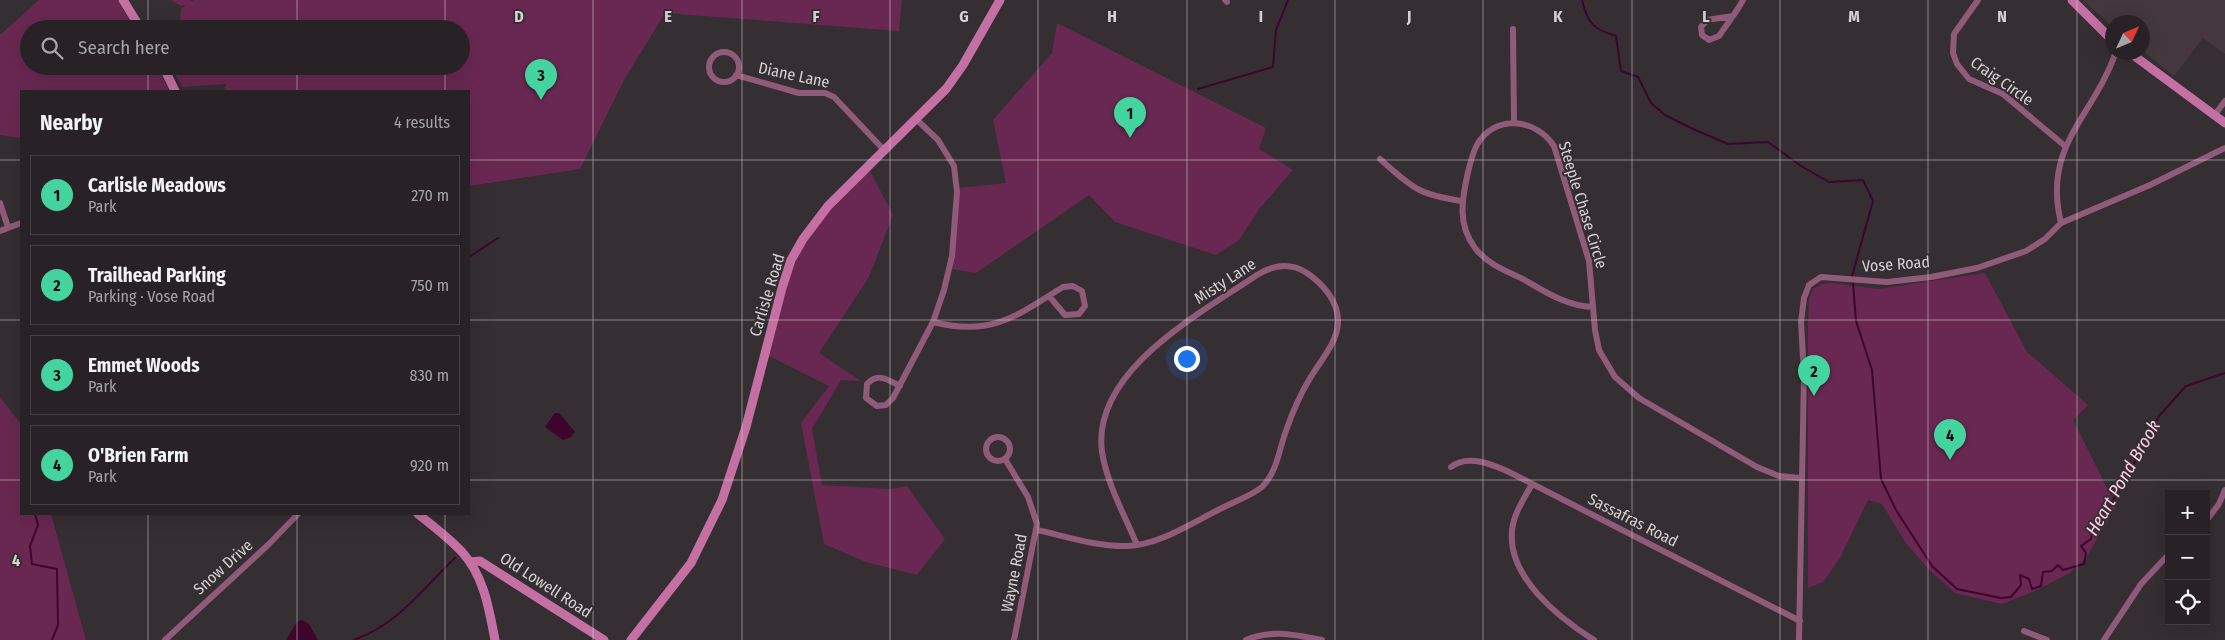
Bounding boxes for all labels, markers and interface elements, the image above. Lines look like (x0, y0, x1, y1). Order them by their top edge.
text: D (514, 7, 524, 26)
text: E (664, 7, 672, 26)
text: F (812, 7, 820, 26)
text: G (959, 7, 969, 26)
text: H (1107, 7, 1117, 26)
text: I (1259, 7, 1263, 26)
text: J (1406, 7, 1411, 26)
text: K (1553, 7, 1563, 26)
text: L (1702, 7, 1710, 26)
text: M (1848, 7, 1860, 26)
text: N (1997, 7, 2007, 26)
north arrow (2105, 15, 2150, 60)
search box (20, 20, 470, 75)
icon: search (38, 34, 66, 62)
text: Search here (78, 36, 170, 59)
street label: Craig Circle (1967, 52, 2037, 110)
street label: Diane Lane (757, 58, 831, 92)
pin: 3 (525, 59, 557, 100)
pin: 1 (1114, 97, 1146, 138)
text: Nearby (40, 110, 102, 136)
text: 4 results (394, 113, 450, 132)
street label: Steeple Chase Circle (1555, 139, 1611, 271)
text: Carlisle Meadows (88, 174, 226, 197)
text: 1 (54, 186, 60, 205)
text: 270 m (411, 186, 449, 205)
text: Park (88, 197, 116, 216)
street label: Carlisle Road (745, 251, 789, 339)
street label: Vose Road (1862, 252, 1930, 276)
street label: Misty Lane (1191, 254, 1259, 308)
text: Trailhead Parking (88, 264, 226, 287)
text: 2 (53, 276, 61, 295)
text: 750 m (411, 276, 449, 295)
text: Parking · Vose Road (88, 287, 215, 306)
your location (1174, 346, 1200, 372)
text: Emmet Woods (88, 354, 200, 377)
pin: 2 (1798, 355, 1830, 396)
text: 3 (53, 366, 61, 385)
text: 830 m (409, 366, 449, 385)
text: Park (88, 377, 116, 396)
water label: Heart Pond Brook (2081, 416, 2165, 540)
pin: 4 (1934, 419, 1966, 460)
text: O'Brien Farm (88, 444, 188, 467)
text: 4 (53, 456, 61, 475)
text: 920 m (410, 456, 449, 475)
text: Park (88, 467, 116, 486)
street label: Sassafras Road (1585, 489, 1681, 551)
map controls (2165, 490, 2210, 625)
button: + (2165, 490, 2210, 535)
street label: Wayne Road (997, 532, 1031, 614)
street label: Snow Drive (190, 535, 257, 598)
button: − (2165, 535, 2210, 580)
street label: Old Lowell Road (497, 548, 595, 622)
text: 4 (12, 551, 20, 570)
button: locate (2165, 580, 2210, 625)

